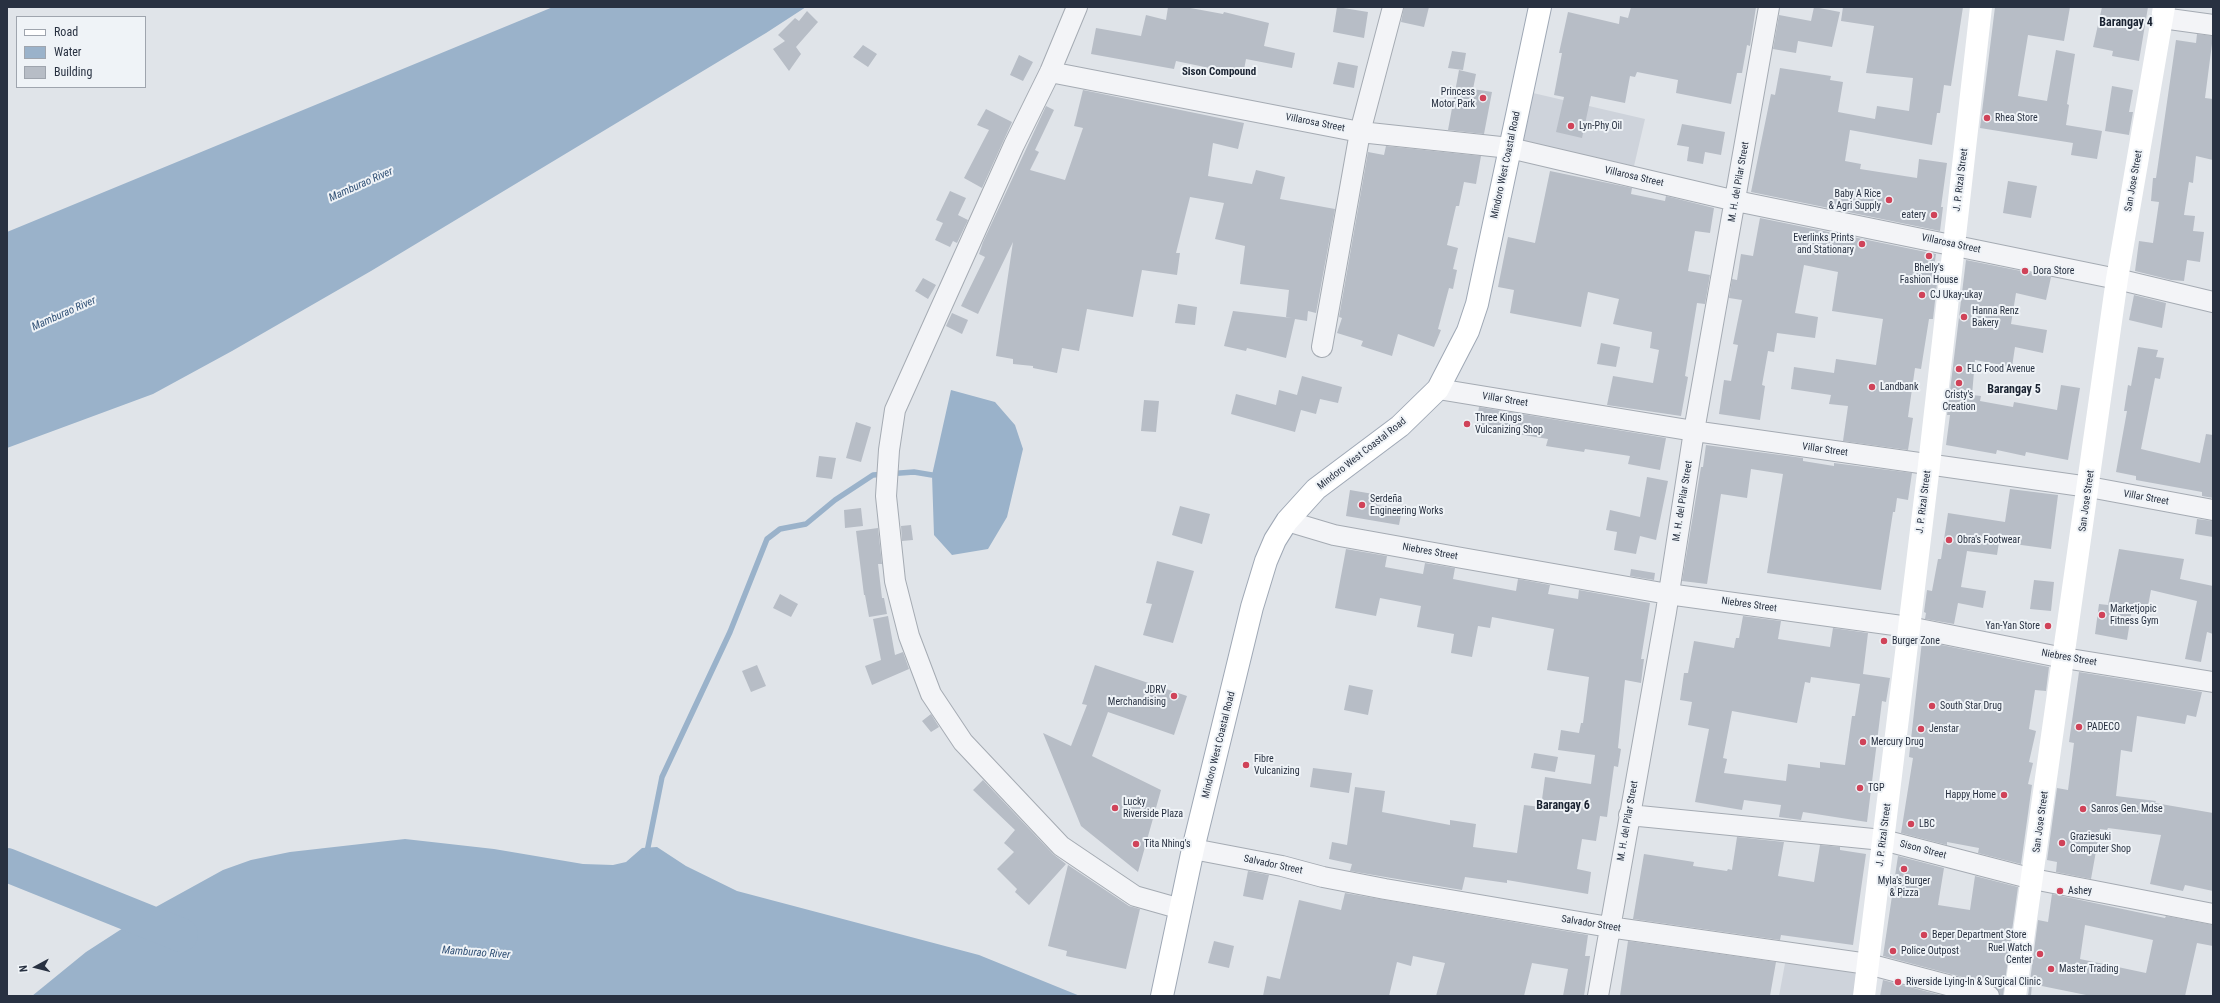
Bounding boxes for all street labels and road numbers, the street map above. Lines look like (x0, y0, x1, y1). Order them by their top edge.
street label: Mindoro West Coastal Road (1489, 110, 1523, 220)
street label: Villarosa Street (1284, 111, 1346, 135)
street label: M. H. del Pilar Street (1726, 141, 1752, 223)
street label: J. P. Rizal Street (1951, 148, 1971, 212)
street label: San Jose Street (2123, 149, 2145, 213)
street label: Villarosa Street (1603, 164, 1665, 190)
street label: Villarosa Street (1920, 232, 1982, 256)
street label: Villar Street (1481, 390, 1529, 410)
street label: Mindoro West Coastal Road (1315, 416, 1409, 492)
street label: Villar Street (1801, 441, 1849, 459)
street label: M. H. del Pilar Street (1671, 460, 1695, 542)
street label: San Jose Street (2077, 469, 2097, 533)
street label: J. P. Rizal Street (1914, 470, 1934, 534)
street label: Villar Street (2122, 488, 2170, 508)
street label: Niebres Street (1401, 541, 1459, 563)
street label: Niebres Street (1720, 595, 1778, 615)
street label: Niebres Street (2040, 647, 2098, 669)
street label: Mindoro West Coastal Road (1200, 690, 1238, 800)
street label: M. H. del Pilar Street (1615, 780, 1641, 862)
street label: San Jose Street (2031, 790, 2051, 854)
street label: J. P. Rizal Street (1874, 803, 1894, 867)
street label: Sison Street (1898, 838, 1948, 862)
street label: Salvador Street (1242, 853, 1304, 877)
street label: Salvador Street (1560, 913, 1622, 935)

